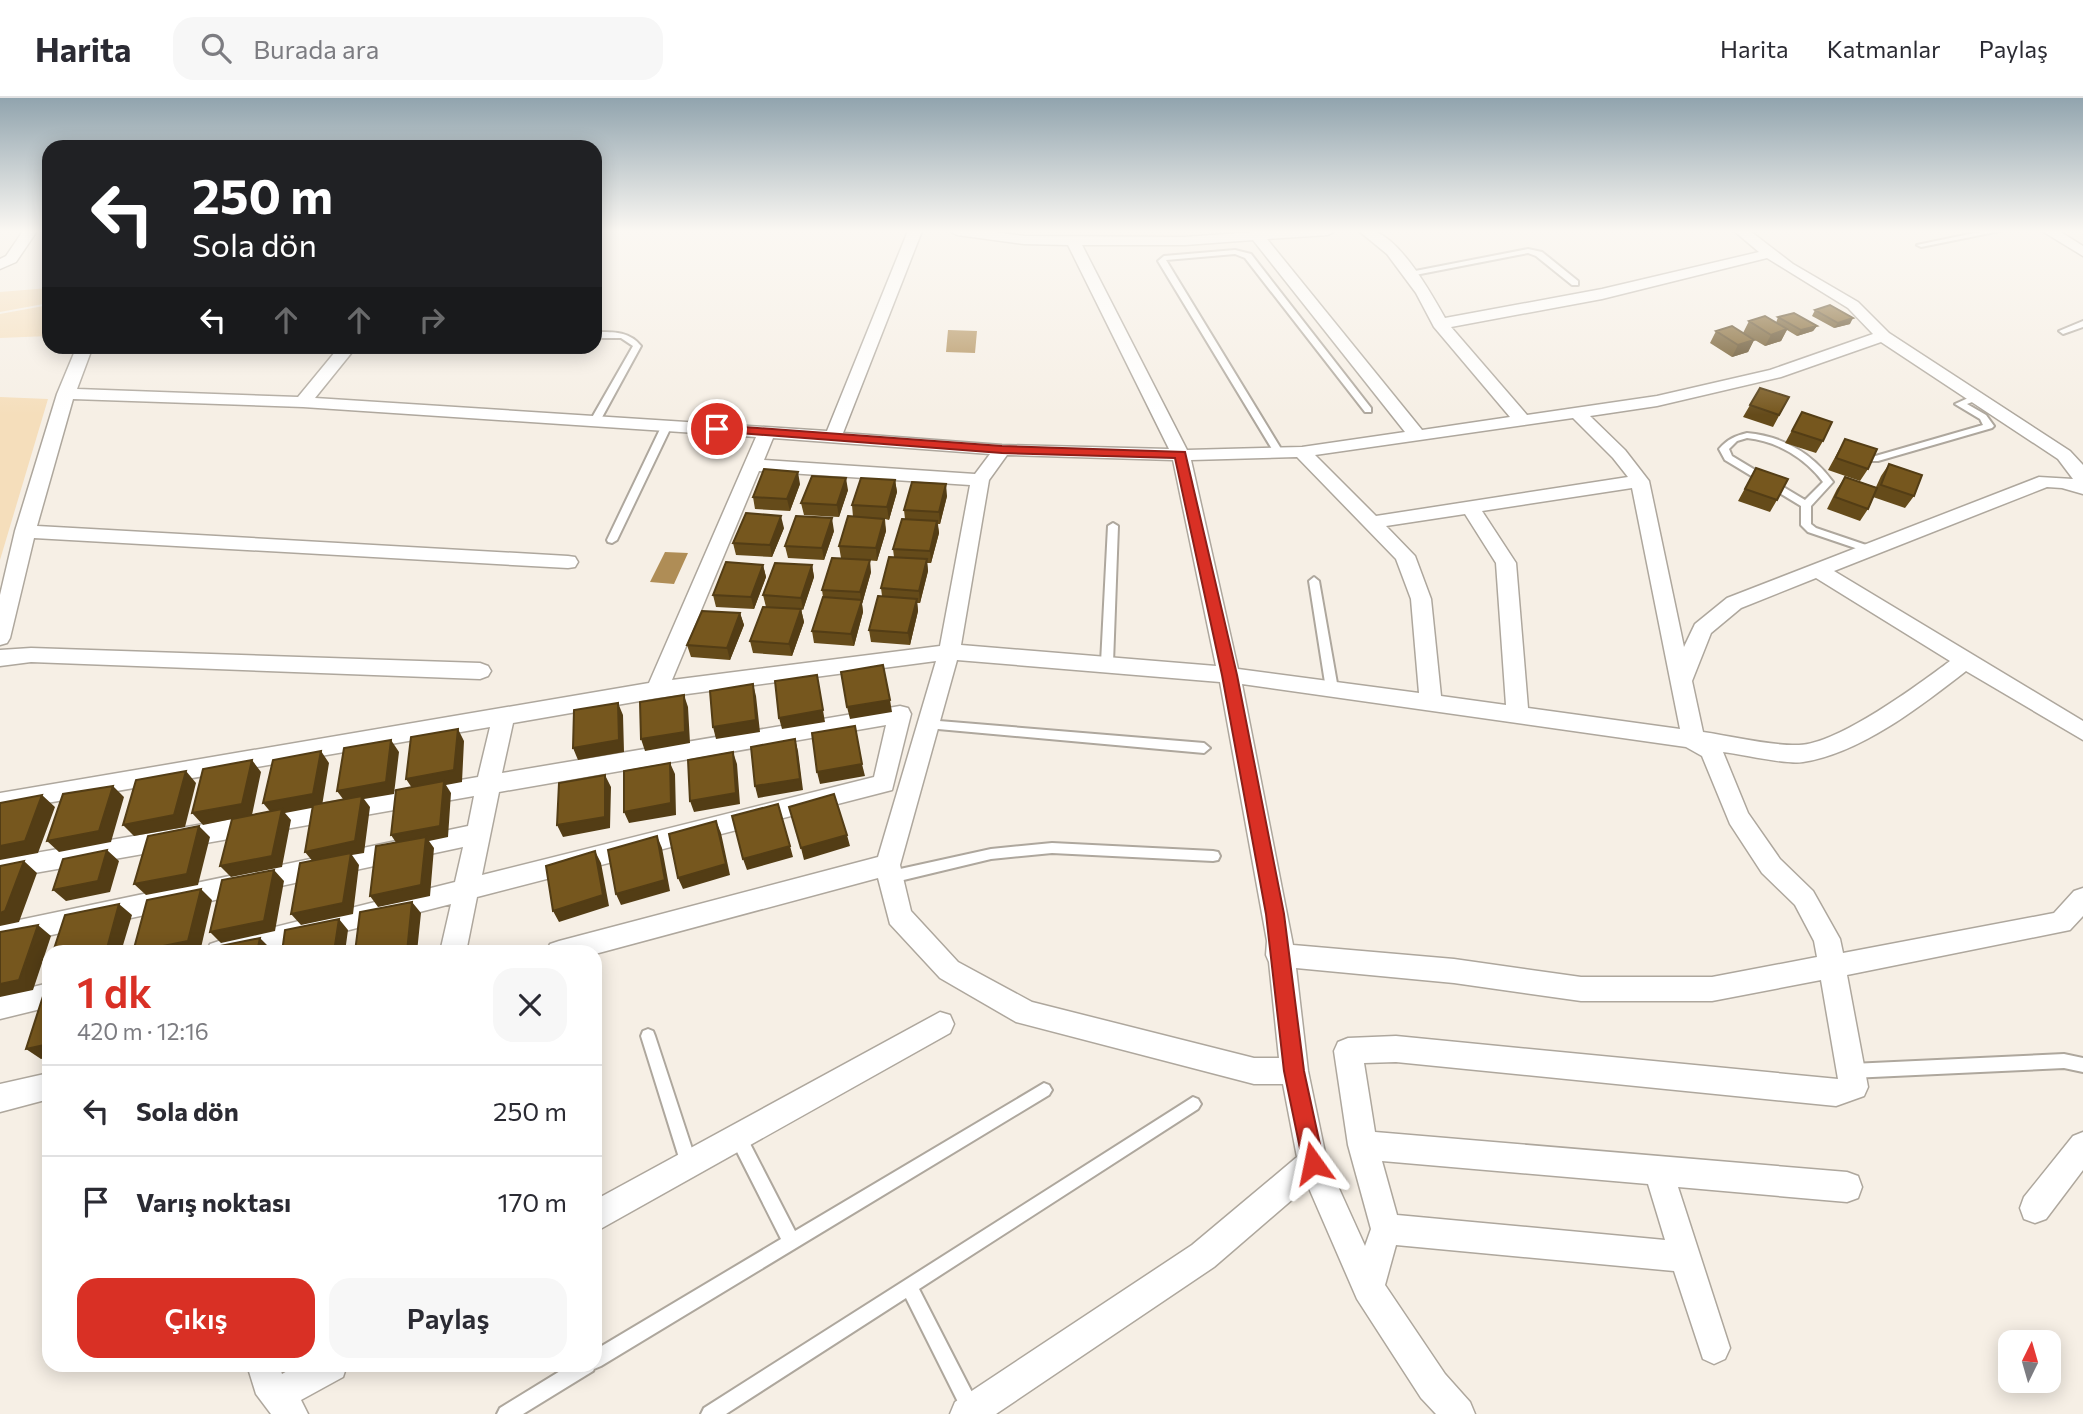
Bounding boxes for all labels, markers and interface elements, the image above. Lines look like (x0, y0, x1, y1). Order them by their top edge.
search box (173, 17, 663, 80)
text: Harita (35, 28, 131, 69)
icon: search (197, 29, 235, 67)
text: Burada ara (253, 33, 379, 64)
text: Harita (1720, 34, 1789, 63)
text: Katmanlar (1827, 34, 1941, 63)
text: Paylaş (1979, 34, 2048, 63)
text: 250 m (192, 164, 333, 224)
icon: left (77, 168, 168, 259)
text: Sola dön (192, 224, 317, 264)
icon: left (194, 301, 232, 339)
icon: ahead (267, 301, 305, 339)
icon: ahead (340, 301, 378, 339)
icon: right (413, 301, 451, 339)
pin (687, 399, 747, 459)
icon: arrive (698, 410, 736, 448)
text: 1 dk (77, 965, 152, 1017)
button: close (493, 968, 567, 1042)
text: 420 m · 12:16 (77, 1017, 209, 1045)
icon: left (77, 1092, 115, 1130)
text: Sola dön (136, 1095, 239, 1126)
text: 250 m (493, 1095, 567, 1126)
position arrow (1276, 1126, 1350, 1200)
icon: arrive (77, 1183, 115, 1221)
text: Varış noktası (136, 1186, 291, 1217)
text: 170 m (498, 1186, 567, 1217)
button: Çıkış (77, 1278, 315, 1358)
button: Paylaş (329, 1278, 567, 1358)
north arrow (1998, 1330, 2062, 1393)
map controls (1998, 1330, 2061, 1393)

